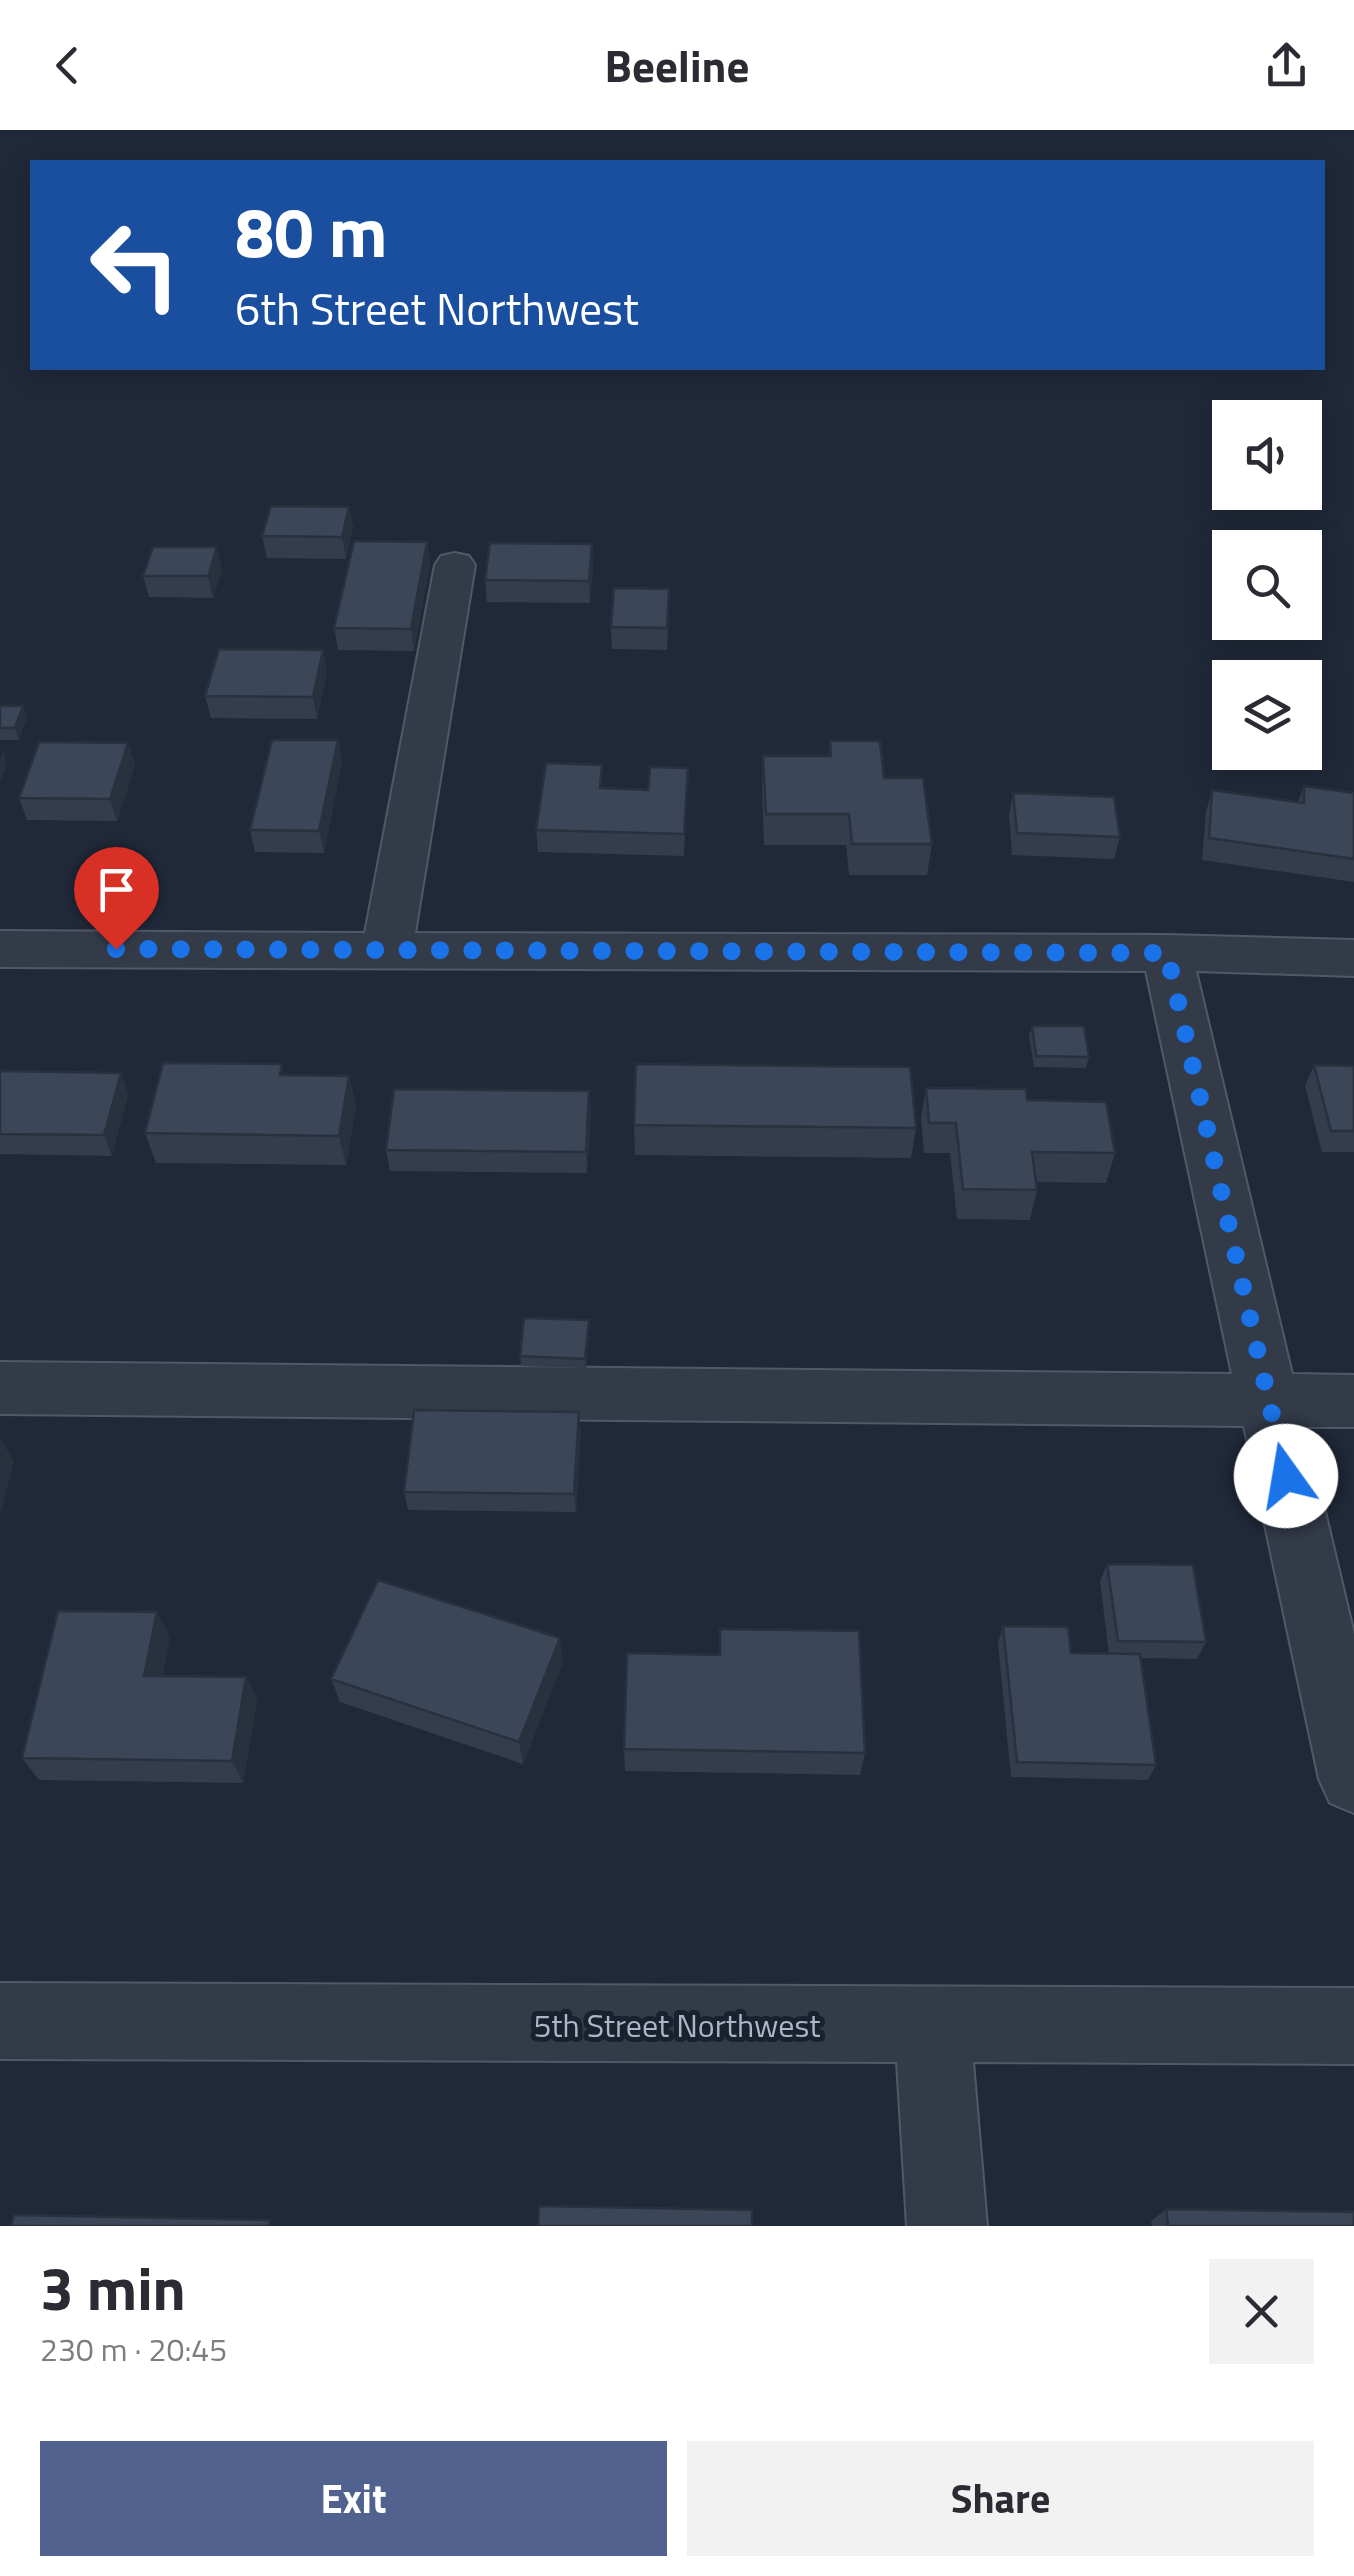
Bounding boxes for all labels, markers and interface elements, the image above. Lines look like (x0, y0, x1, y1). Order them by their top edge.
text: Beeline (605, 31, 749, 99)
icon: back (40, 38, 95, 93)
icon: share (1259, 38, 1314, 93)
text: 80 m (235, 178, 388, 284)
icon: left (70, 200, 200, 330)
text: 6th Street Northwest (235, 274, 639, 342)
map controls (1212, 400, 1322, 770)
button: sound (1212, 400, 1322, 510)
button: search (1212, 530, 1322, 640)
button: layers (1212, 660, 1322, 770)
pin (74, 847, 159, 950)
icon: arrive (89, 862, 144, 917)
position arrow (1234, 1424, 1338, 1528)
street label: 5th Street Northwest (533, 2001, 821, 2049)
text: 3 min (40, 2242, 186, 2333)
button: close (1209, 2259, 1314, 2364)
text: 230 m · 20:45 (40, 2325, 227, 2373)
button: Exit (40, 2441, 667, 2556)
button: Share (687, 2441, 1314, 2556)

